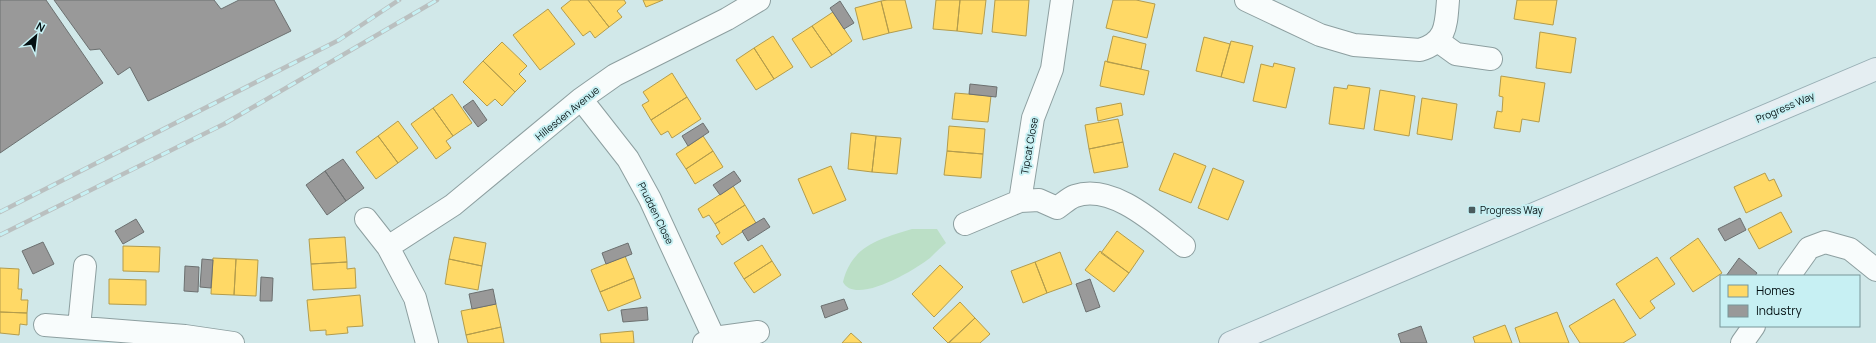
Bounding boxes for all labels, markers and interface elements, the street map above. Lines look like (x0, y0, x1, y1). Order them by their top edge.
north arrow (16, 16, 56, 56)
text: N (34, 18, 48, 35)
street label: Hillesden Avenue (532, 83, 602, 143)
street label: Progress Way (1753, 88, 1817, 126)
street label: Tipcat Close (1017, 116, 1041, 176)
street label: Prudden Close (635, 180, 677, 247)
place label: Progress Way (1480, 203, 1543, 217)
marker: Progress Way (1467, 205, 1477, 215)
legend (1720, 275, 1860, 327)
text: Homes (1756, 282, 1795, 299)
text: Industry (1756, 302, 1802, 319)

